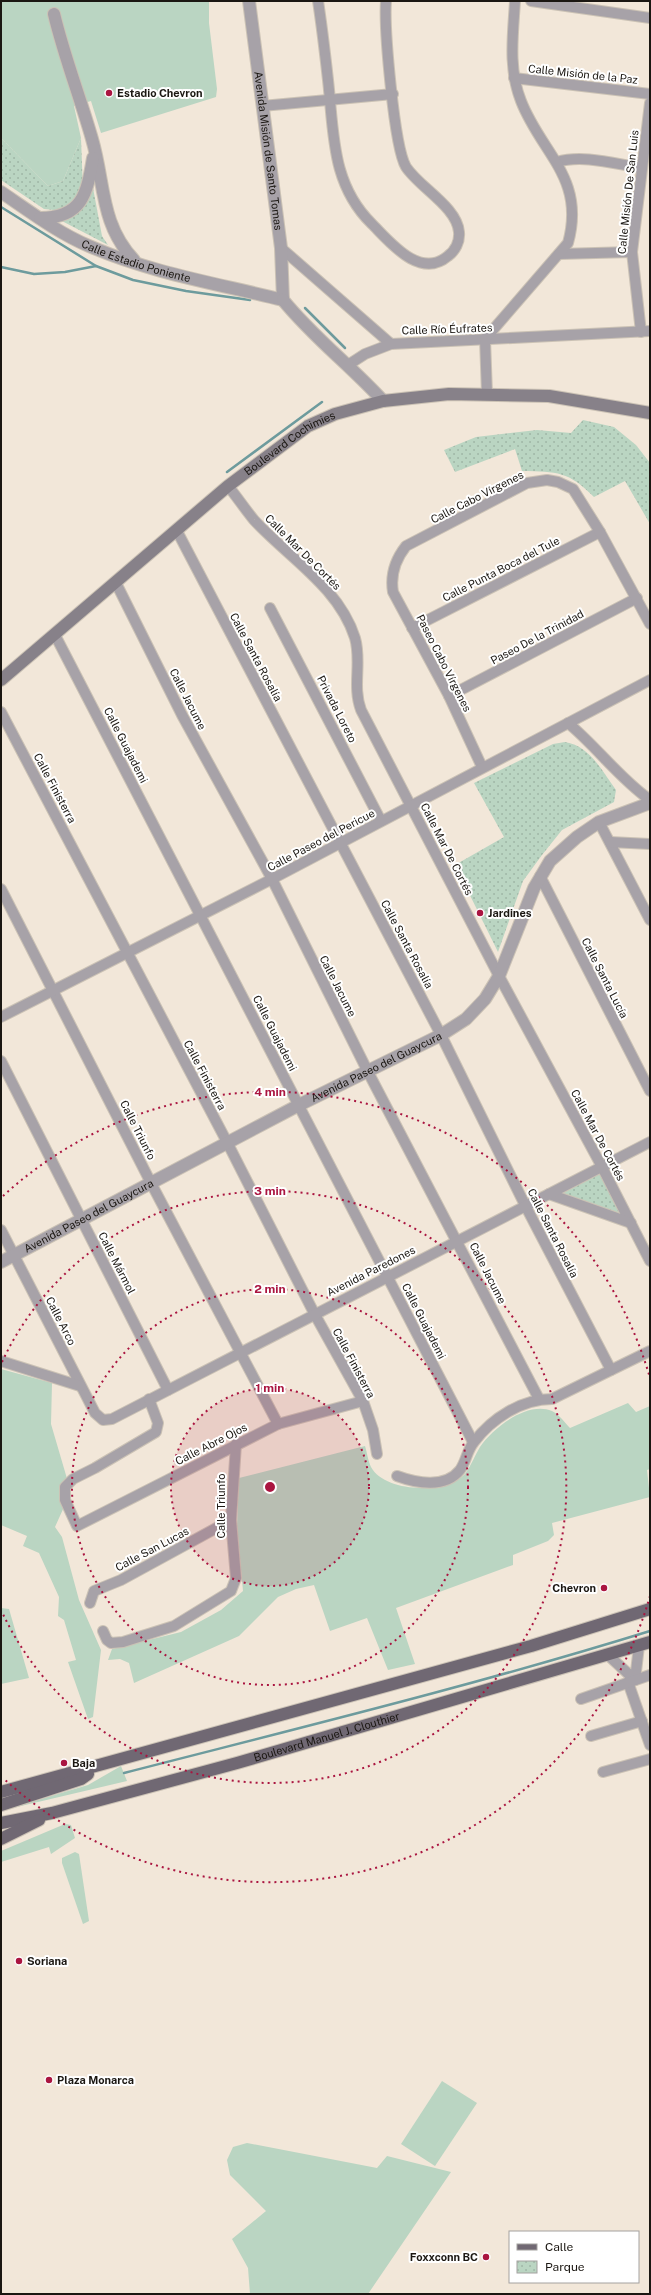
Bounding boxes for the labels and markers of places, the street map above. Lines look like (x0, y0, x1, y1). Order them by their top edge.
place label: Estadio Chevron (117, 87, 203, 99)
marker: Estadio Chevron (104, 88, 114, 98)
place label: Jardines (488, 907, 532, 919)
marker: Jardines (475, 908, 485, 918)
centre of rings (263, 1480, 277, 1494)
place label: Chevron (552, 1582, 596, 1594)
marker: Chevron (599, 1583, 609, 1593)
place label: Baja (72, 1757, 95, 1769)
marker: Baja (59, 1758, 69, 1768)
place label: Soriana (27, 1955, 67, 1967)
marker: Soriana (14, 1956, 24, 1966)
place label: Plaza Monarca (57, 2074, 134, 2086)
marker: Plaza Monarca (44, 2075, 54, 2085)
place label: Foxxconn BC (410, 2251, 478, 2263)
marker: Foxxconn BC (481, 2252, 491, 2262)

